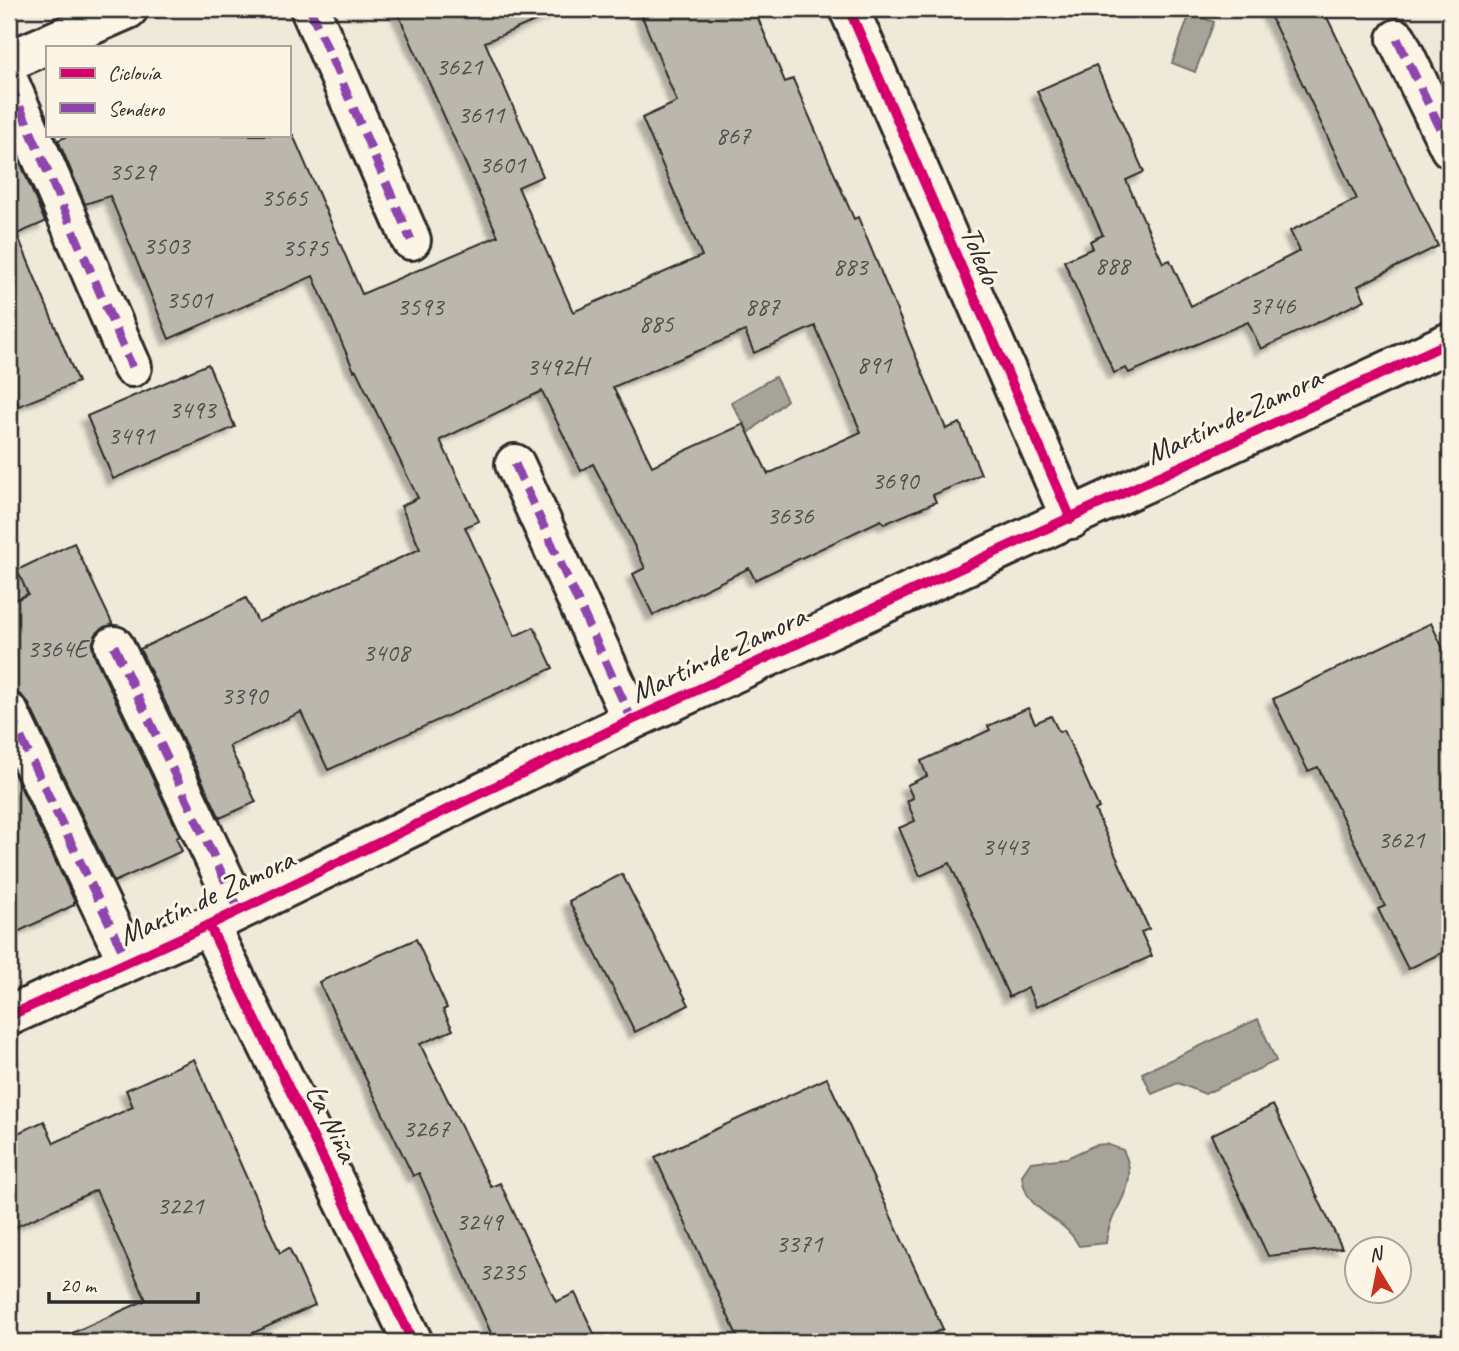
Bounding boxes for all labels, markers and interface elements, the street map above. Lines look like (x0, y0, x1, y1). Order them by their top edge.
legend (46, 46, 290, 136)
house number: 3621 (436, 50, 484, 83)
text: Ciclovía (108, 60, 162, 86)
text: Sendero (108, 96, 166, 122)
house number: 3611 (458, 98, 506, 131)
house number: 867 (715, 119, 752, 152)
house number: 3601 (479, 148, 527, 181)
house number: 3529 (109, 155, 158, 188)
house number: 3565 (261, 181, 309, 214)
street label: Toledo (952, 220, 1011, 291)
house number: 3503 (143, 229, 192, 262)
house number: 3575 (282, 231, 330, 264)
house number: 888 (1094, 249, 1132, 282)
house number: 883 (832, 250, 870, 283)
house number: 3501 (166, 283, 214, 316)
house number: 3746 (1249, 289, 1297, 322)
house number: 3593 (397, 290, 446, 323)
house number: 887 (744, 290, 781, 323)
house number: 885 (638, 307, 675, 340)
house number: 891 (856, 348, 893, 381)
house number: 3492H (526, 350, 592, 383)
street label: Martín de Zamora (1139, 358, 1329, 473)
house number: 3493 (169, 393, 218, 426)
house number: 3491 (108, 419, 156, 452)
house number: 3690 (872, 464, 921, 497)
house number: 3636 (767, 499, 815, 532)
street label: Martín de Zamora (624, 596, 814, 711)
house number: 3364E (27, 632, 91, 665)
house number: 3408 (363, 636, 412, 669)
house number: 3390 (221, 679, 270, 712)
house number: 3621 (1378, 823, 1426, 856)
house number: 3443 (982, 830, 1031, 863)
street label: Martín de Zamora (112, 839, 302, 954)
street label: La Niña (297, 1078, 368, 1170)
house number: 3267 (403, 1112, 451, 1145)
house number: 3221 (157, 1189, 205, 1222)
house number: 3249 (456, 1205, 505, 1238)
house number: 3371 (776, 1227, 824, 1260)
north arrow (1344, 1236, 1414, 1306)
text: N (1367, 1241, 1386, 1267)
house number: 3235 (479, 1255, 527, 1288)
scale bar (49, 1260, 198, 1304)
text: 20 m (60, 1272, 98, 1298)

